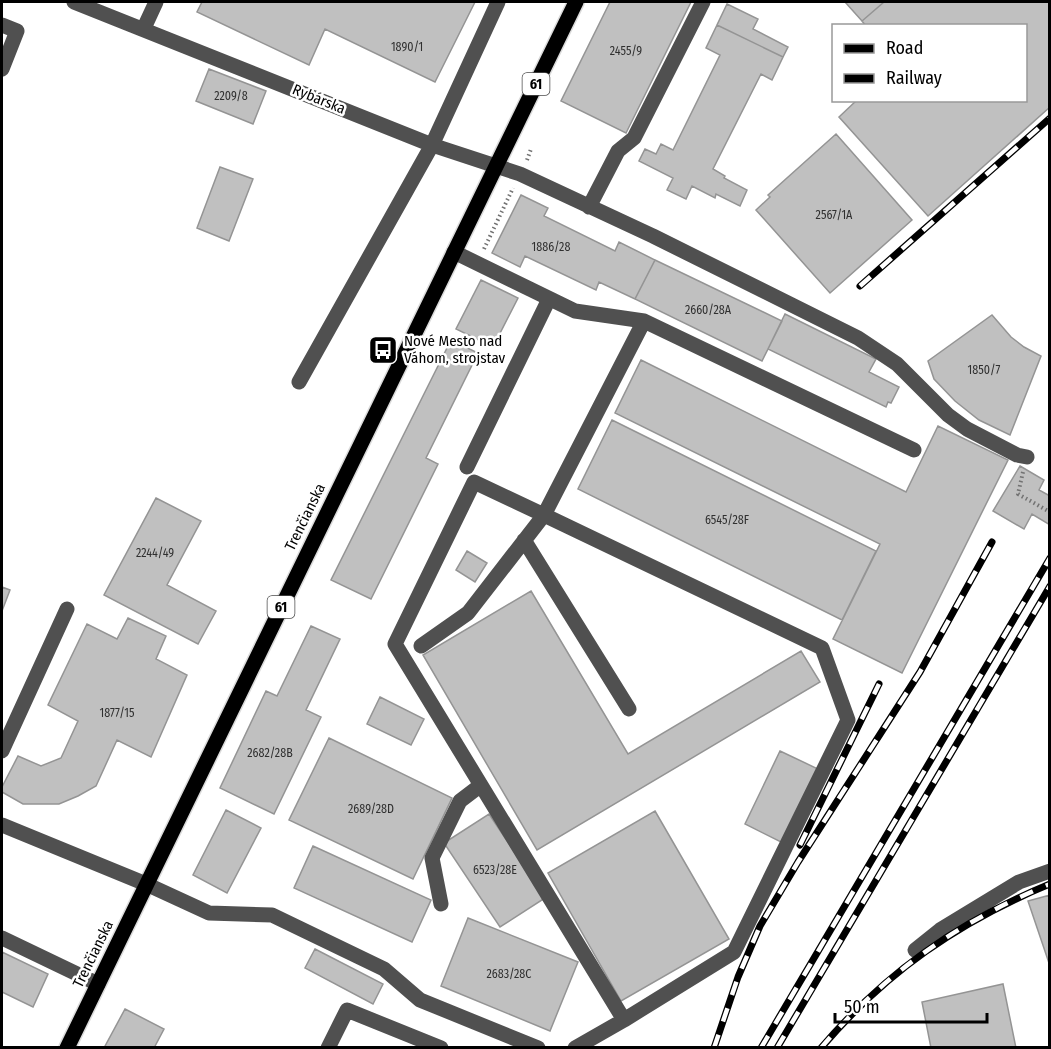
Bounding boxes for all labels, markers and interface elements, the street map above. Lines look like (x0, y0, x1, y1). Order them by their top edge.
legend (832, 24, 1027, 102)
text: Road (886, 37, 923, 59)
house number: 1890/1 (391, 40, 423, 54)
house number: 2455/9 (610, 44, 642, 58)
text: Railway (886, 67, 942, 89)
road number: 61 (522, 73, 550, 95)
street label: Rybárska (290, 80, 348, 118)
house number: 2209/8 (214, 89, 248, 103)
house number: 2567/1A (816, 208, 853, 222)
house number: 1886/28 (532, 240, 570, 254)
house number: 2660/28A (685, 303, 732, 317)
place label: Nové Mesto nad Váhom, strojstav (404, 332, 506, 367)
bus stop icon: Nové Mesto nad Váhom, strojstav (367, 334, 399, 366)
house number: 1850/7 (968, 363, 1001, 377)
street label: Trenčianska (281, 480, 329, 554)
house number: 6545/28F (705, 513, 750, 527)
house number: 2244/49 (136, 546, 174, 560)
road number: 61 (268, 596, 294, 618)
house number: 1877/15 (100, 706, 135, 720)
house number: 2682/28B (247, 746, 293, 760)
house number: 2689/28D (348, 802, 394, 816)
house number: 6523/28E (473, 863, 517, 877)
street label: Trenčianska (69, 917, 117, 991)
house number: 2683/28C (487, 967, 531, 981)
scale bar (835, 986, 986, 1024)
text: 50 m (844, 996, 880, 1018)

